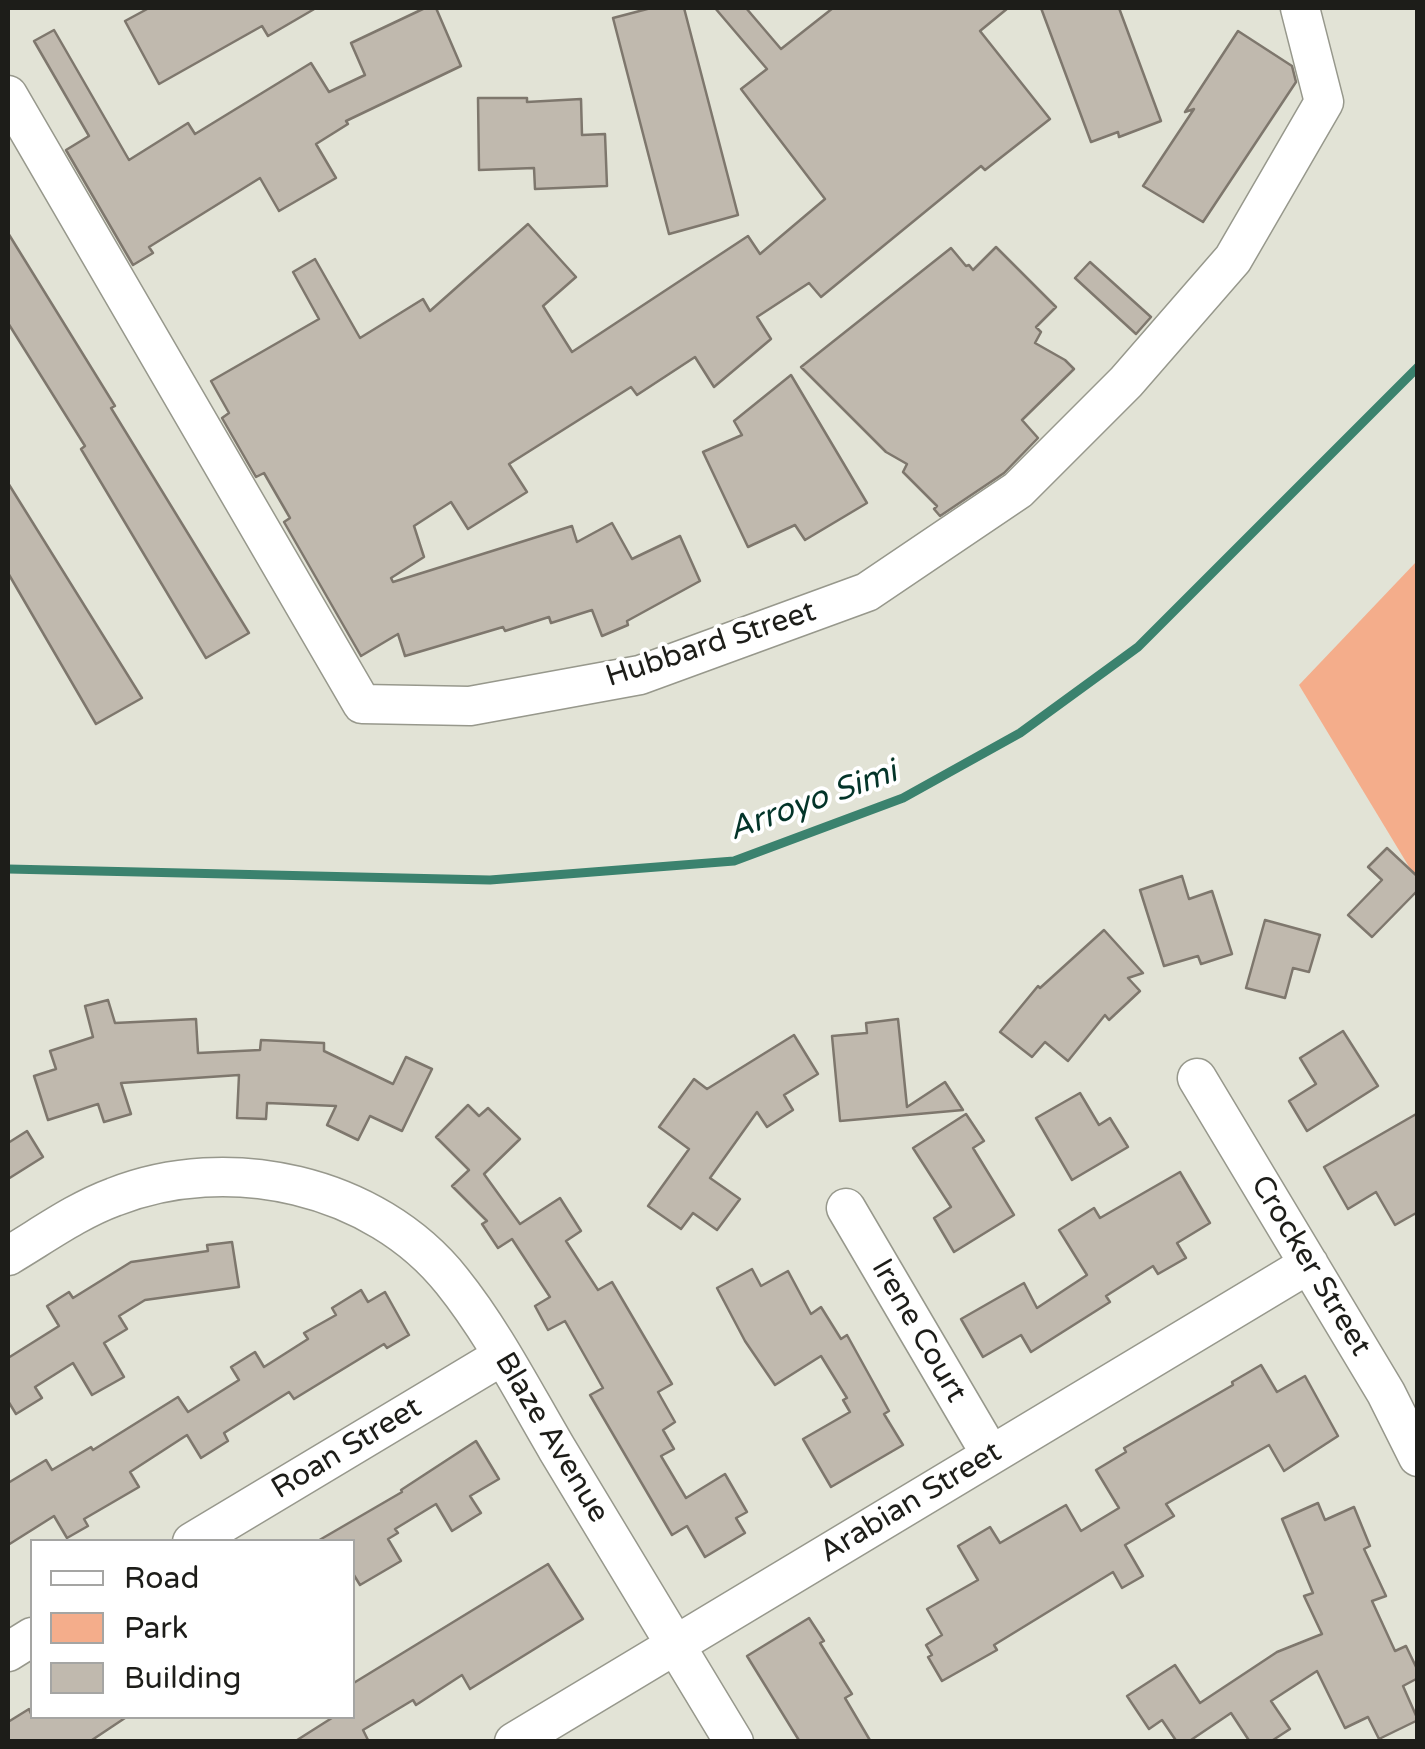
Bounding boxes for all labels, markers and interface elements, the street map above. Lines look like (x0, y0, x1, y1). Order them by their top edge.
street label: Hubbard Street (601, 594, 821, 696)
water label: Arroyo Simi (724, 754, 902, 850)
street label: Crocker Street (1242, 1169, 1378, 1363)
street label: Irene Court (863, 1253, 973, 1409)
street label: Blaze Avenue (486, 1346, 616, 1530)
street label: Roan Street (266, 1390, 428, 1508)
street label: Arabian Street (814, 1435, 1008, 1571)
legend (30, 1539, 355, 1719)
text: Road (124, 1560, 199, 1597)
text: Park (124, 1610, 188, 1647)
text: Building (124, 1660, 241, 1697)

